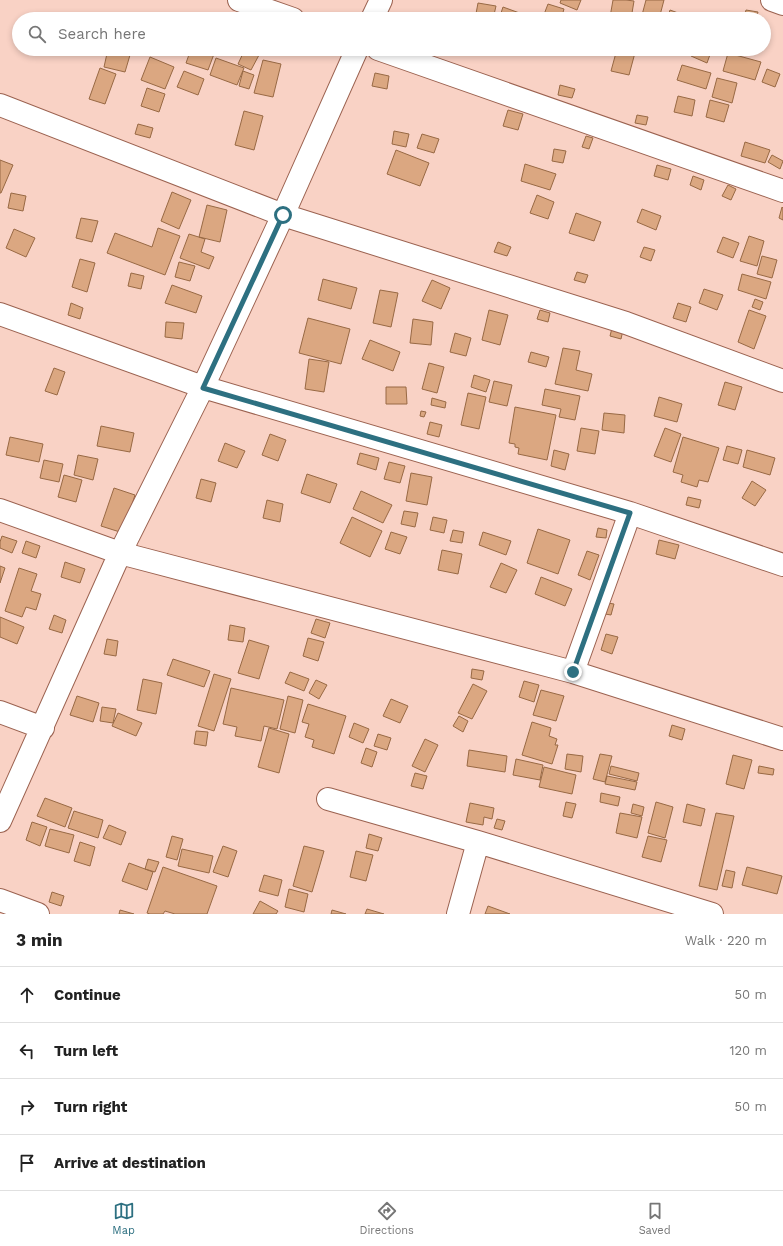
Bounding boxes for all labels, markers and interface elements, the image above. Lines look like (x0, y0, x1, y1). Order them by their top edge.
search box (12, 12, 771, 56)
icon: search (26, 23, 48, 45)
text: Search here (58, 25, 146, 43)
route start (274, 206, 292, 224)
route end (564, 663, 582, 681)
text: 3 min (16, 930, 62, 950)
text: Walk · 220 m (685, 933, 767, 948)
icon: ahead (16, 984, 38, 1006)
text: Continue (54, 986, 121, 1004)
text: 50 m (735, 987, 767, 1002)
icon: left (16, 1040, 38, 1062)
text: Turn left (54, 1042, 118, 1060)
text: 120 m (729, 1043, 767, 1058)
icon: right (16, 1096, 38, 1118)
text: Turn right (54, 1098, 127, 1116)
text: 50 m (735, 1099, 767, 1114)
icon: arrive (16, 1152, 38, 1174)
text: Arrive at destination (54, 1154, 206, 1172)
tab: Map (112, 1200, 135, 1237)
tab: Directions (360, 1200, 414, 1237)
tab: Saved (639, 1200, 671, 1237)

